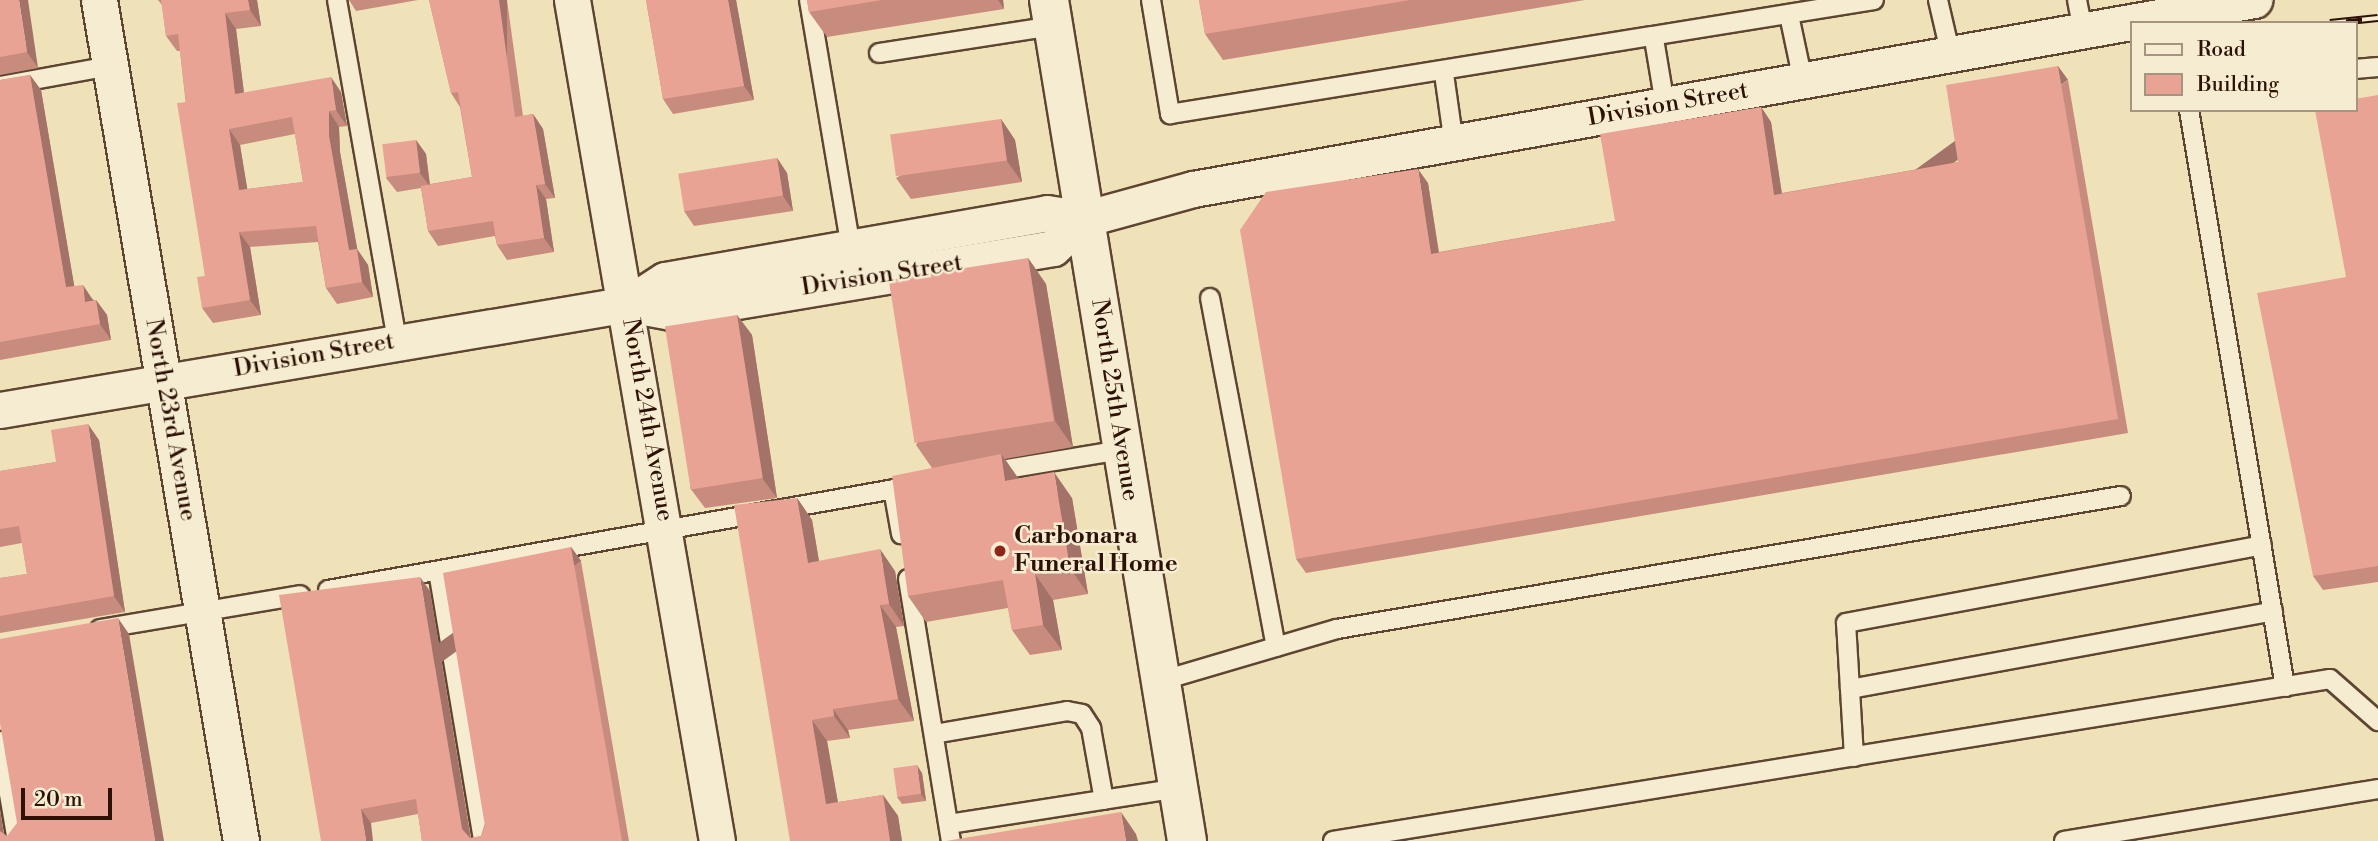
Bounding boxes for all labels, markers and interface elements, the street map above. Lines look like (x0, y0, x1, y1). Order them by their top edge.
legend (2130, 21, 2357, 112)
text: Road (2197, 37, 2246, 63)
text: Building (2197, 72, 2279, 98)
street label: Division Street (1585, 77, 1751, 133)
street label: Division Street (799, 249, 965, 303)
street label: North 25th Avenue (1084, 297, 1144, 503)
street label: North 24th Avenue (615, 316, 679, 524)
street label: North 23rd Avenue (138, 317, 202, 523)
street label: Division Street (231, 328, 397, 384)
place label: Carbonara Funeral Home (1014, 523, 1178, 579)
marker: Carbonara Funeral Home (992, 543, 1008, 559)
scale bar (24, 774, 116, 818)
text: 20 m (34, 787, 83, 813)

